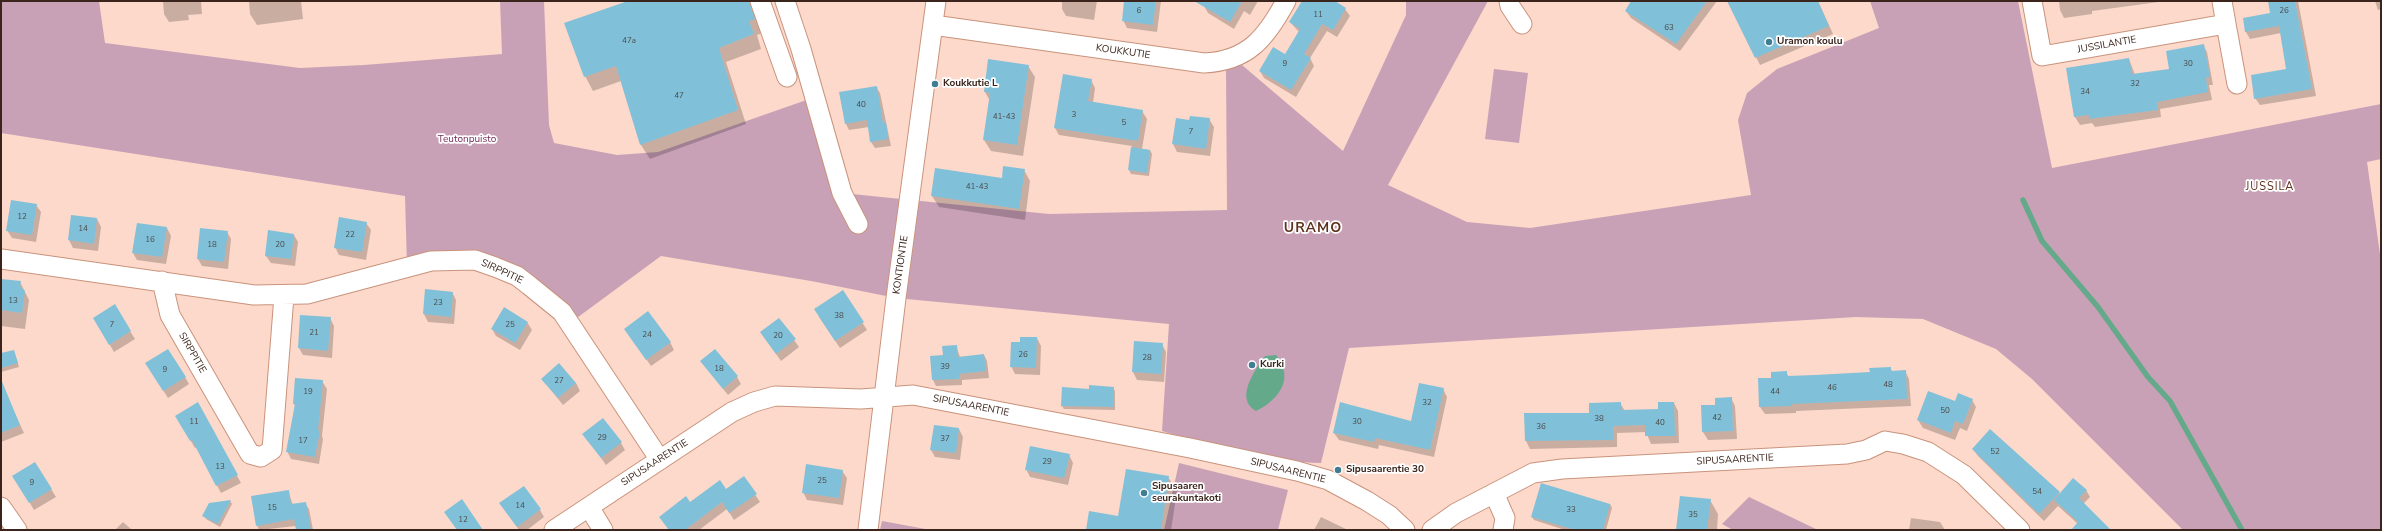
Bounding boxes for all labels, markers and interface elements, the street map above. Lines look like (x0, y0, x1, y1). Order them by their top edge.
house number: 6 (1137, 6, 1141, 16)
house number: 26 (2279, 6, 2289, 16)
house number: 11 (1313, 10, 1323, 20)
house number: 63 (1664, 23, 1674, 33)
street label: JUSSILANTIE (2077, 34, 2137, 56)
house number: 47a (622, 36, 636, 46)
place label: Uramon koulu (1777, 36, 1843, 48)
marker: Uramon koulu (1764, 37, 1774, 47)
street label: KOUKKUTIE (1095, 42, 1151, 62)
house number: 9 (1283, 59, 1287, 69)
house number: 30 (2183, 59, 2193, 69)
place label: Koukkutie L (943, 78, 998, 90)
marker: Koukkutie L (930, 79, 940, 89)
house number: 32 (2130, 79, 2140, 89)
house number: 34 (2080, 87, 2090, 97)
house number: 47 (674, 91, 684, 101)
house number: 40 (856, 100, 866, 110)
house number: 3 (1072, 110, 1076, 120)
house number: 41-43 (993, 112, 1015, 122)
house number: 5 (1122, 118, 1126, 128)
house number: 7 (1189, 127, 1193, 137)
park label: Teutonpuisto (438, 134, 496, 146)
district label: JUSSILA (2246, 180, 2294, 194)
house number: 41-43 (966, 182, 988, 192)
house number: 12 (17, 212, 27, 222)
district label: URAMO (1284, 221, 1342, 237)
house number: 14 (78, 224, 88, 234)
house number: 22 (345, 230, 355, 240)
house number: 16 (145, 235, 155, 245)
street label: KONTIONTIE (891, 235, 911, 295)
house number: 18 (207, 240, 217, 250)
house number: 20 (275, 240, 285, 250)
street label: SIRPPITIE (479, 257, 525, 287)
house number: 13 (8, 296, 18, 306)
house number: 23 (433, 298, 443, 308)
house number: 38 (834, 311, 844, 321)
house number: 7 (110, 320, 114, 330)
house number: 25 (505, 320, 515, 330)
house number: 21 (309, 328, 319, 338)
house number: 24 (642, 330, 652, 340)
street label: SIRPPITIE (176, 331, 208, 375)
house number: 20 (773, 331, 783, 341)
house number: 26 (1018, 350, 1028, 360)
house number: 28 (1142, 353, 1152, 363)
place label: Kurki (1260, 359, 1284, 371)
marker: Kurki (1247, 360, 1257, 370)
house number: 39 (940, 362, 950, 372)
house number: 18 (714, 364, 724, 374)
house number: 9 (163, 365, 167, 375)
house number: 27 (554, 376, 564, 386)
house number: 48 (1883, 380, 1893, 390)
house number: 46 (1827, 383, 1837, 393)
house number: 19 (303, 387, 313, 397)
house number: 44 (1770, 387, 1780, 397)
street label: SIPUSAARENTIE (932, 393, 1010, 419)
house number: 32 (1422, 398, 1432, 408)
house number: 50 (1940, 406, 1950, 416)
house number: 42 (1712, 413, 1722, 423)
house number: 38 (1594, 414, 1604, 424)
house number: 11 (189, 417, 199, 427)
house number: 30 (1352, 417, 1362, 427)
house number: 40 (1655, 418, 1665, 428)
house number: 36 (1536, 422, 1546, 432)
house number: 29 (597, 433, 607, 443)
house number: 37 (940, 434, 950, 444)
house number: 17 (298, 436, 308, 446)
street label: SIPUSAARENTIE (619, 437, 691, 489)
house number: 52 (1990, 447, 2000, 457)
street label: SIPUSAARENTIE (1696, 452, 1774, 468)
street label: SIPUSAARENTIE (1249, 456, 1327, 486)
house number: 29 (1042, 457, 1052, 467)
house number: 13 (215, 462, 225, 472)
place label: Sipusaarentie 30 (1346, 464, 1424, 476)
marker: Sipusaarentie 30 (1333, 465, 1343, 475)
house number: 25 (817, 476, 827, 486)
house number: 9 (30, 478, 34, 488)
place label: Sipusaaren seurakuntakoti (1152, 481, 1221, 504)
house number: 54 (2032, 487, 2042, 497)
marker: Sipusaaren seurakuntakoti (1139, 488, 1149, 498)
house number: 14 (515, 501, 525, 511)
house number: 15 (267, 503, 277, 513)
house number: 33 (1566, 505, 1576, 515)
house number: 35 (1688, 510, 1698, 520)
house number: 12 (458, 515, 468, 525)

